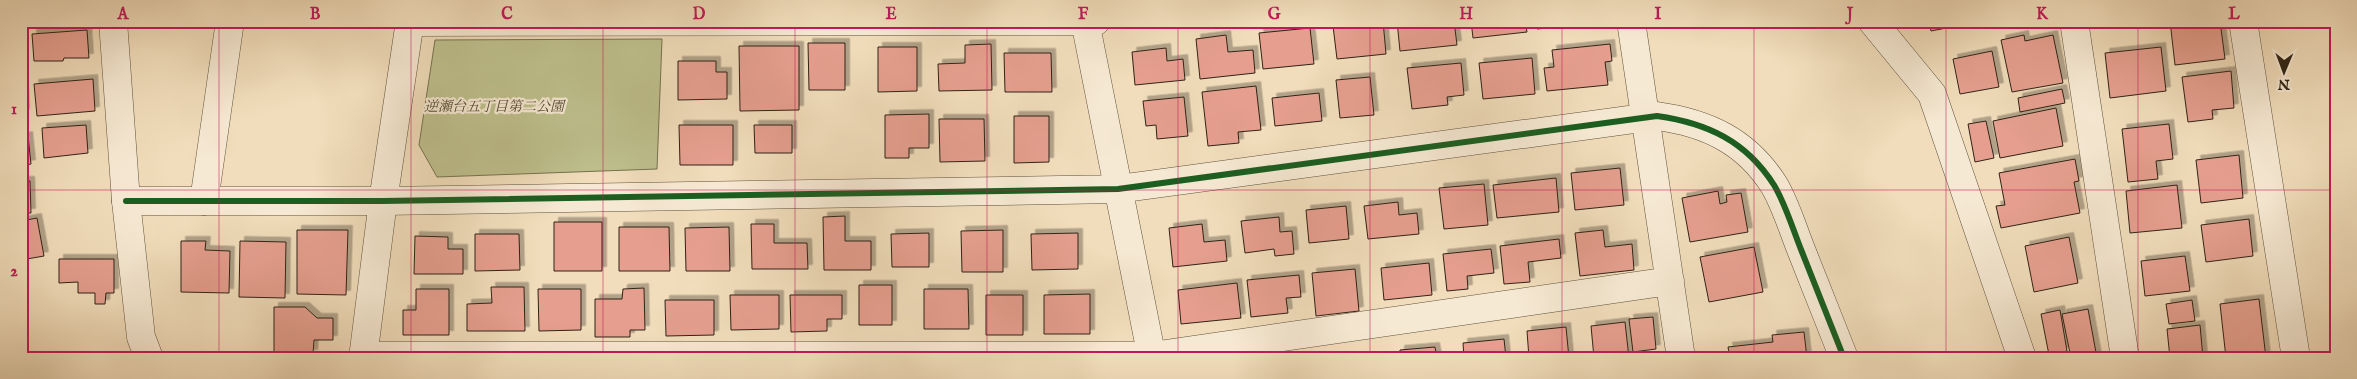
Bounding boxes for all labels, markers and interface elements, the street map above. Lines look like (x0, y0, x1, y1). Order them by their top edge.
text: A (117, 5, 130, 25)
text: B (310, 5, 321, 25)
text: C (501, 5, 513, 25)
text: D (693, 5, 706, 25)
text: E (885, 5, 897, 25)
text: F (1078, 5, 1089, 25)
text: G (1268, 5, 1281, 25)
text: H (1459, 5, 1473, 25)
text: I (1655, 5, 1662, 25)
text: J (1845, 5, 1854, 25)
text: K (2036, 5, 2049, 25)
text: L (2228, 5, 2240, 25)
north arrow (2260, 48, 2310, 98)
text: N (2278, 75, 2291, 93)
park label: 逆瀬台五丁目第二公園 (424, 98, 566, 116)
text: 1 (11, 100, 17, 120)
text: 2 (10, 262, 18, 282)

